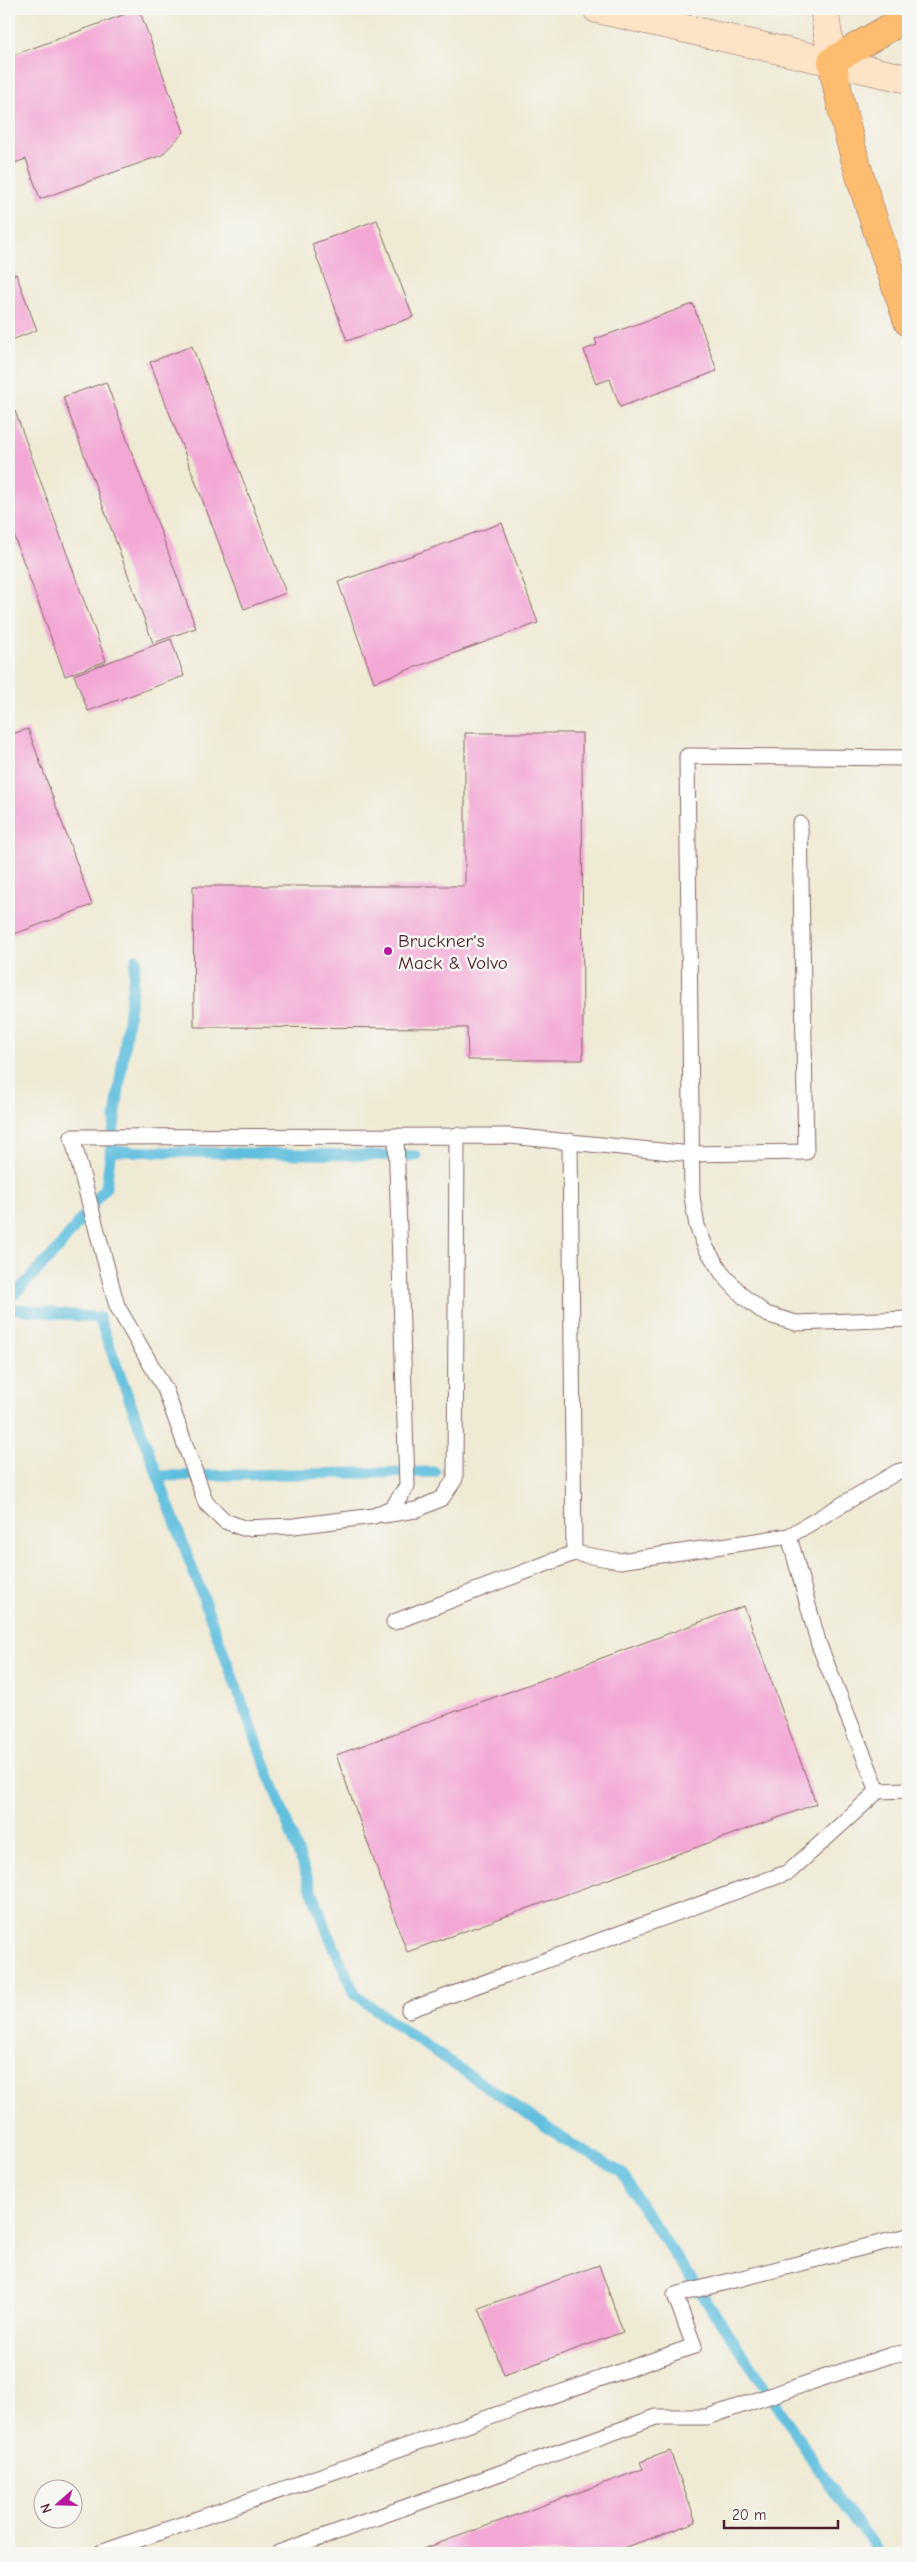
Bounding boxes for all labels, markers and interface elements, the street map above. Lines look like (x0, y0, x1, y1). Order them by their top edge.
place label: Bruckner's Mack & Volvo (398, 930, 508, 974)
marker: Bruckner's Mack & Volvo (382, 945, 394, 957)
north arrow (32, 2480, 82, 2530)
scale bar (724, 2497, 838, 2529)
text: N (37, 2501, 56, 2515)
text: 20 m (732, 2506, 766, 2524)

